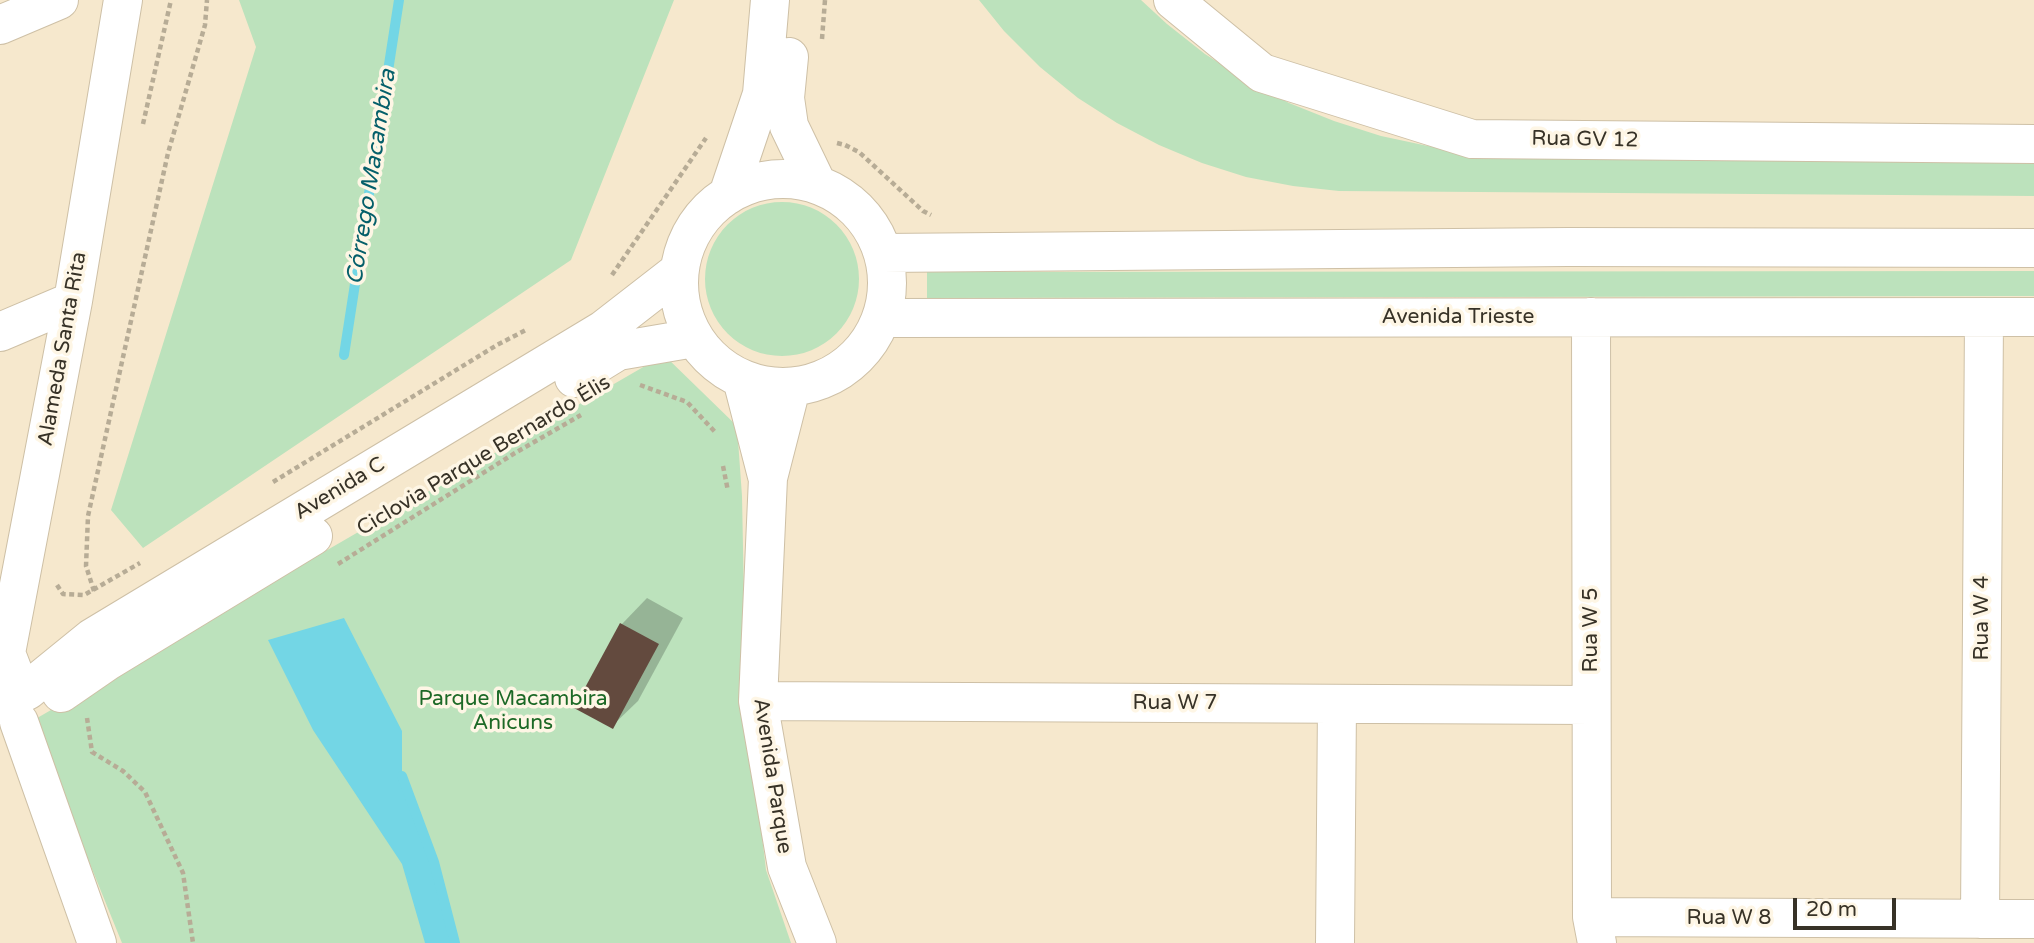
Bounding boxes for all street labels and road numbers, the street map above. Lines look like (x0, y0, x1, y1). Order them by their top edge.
street label: Rua GV 12 (1531, 126, 1639, 154)
street label: Alameda Santa Rita (34, 250, 92, 448)
street label: Avenida Trieste (1382, 304, 1534, 330)
street label: Ciclovia Parque Bernardo Élis (353, 370, 615, 542)
street label: Avenida C (290, 452, 390, 526)
street label: Rua W 4 (1969, 576, 1995, 660)
street label: Rua W 5 (1578, 588, 1604, 672)
street label: Rua W 7 (1133, 690, 1217, 716)
street label: Avenida Parque (747, 696, 797, 856)
street label: Rua W 8 (1687, 905, 1771, 931)

